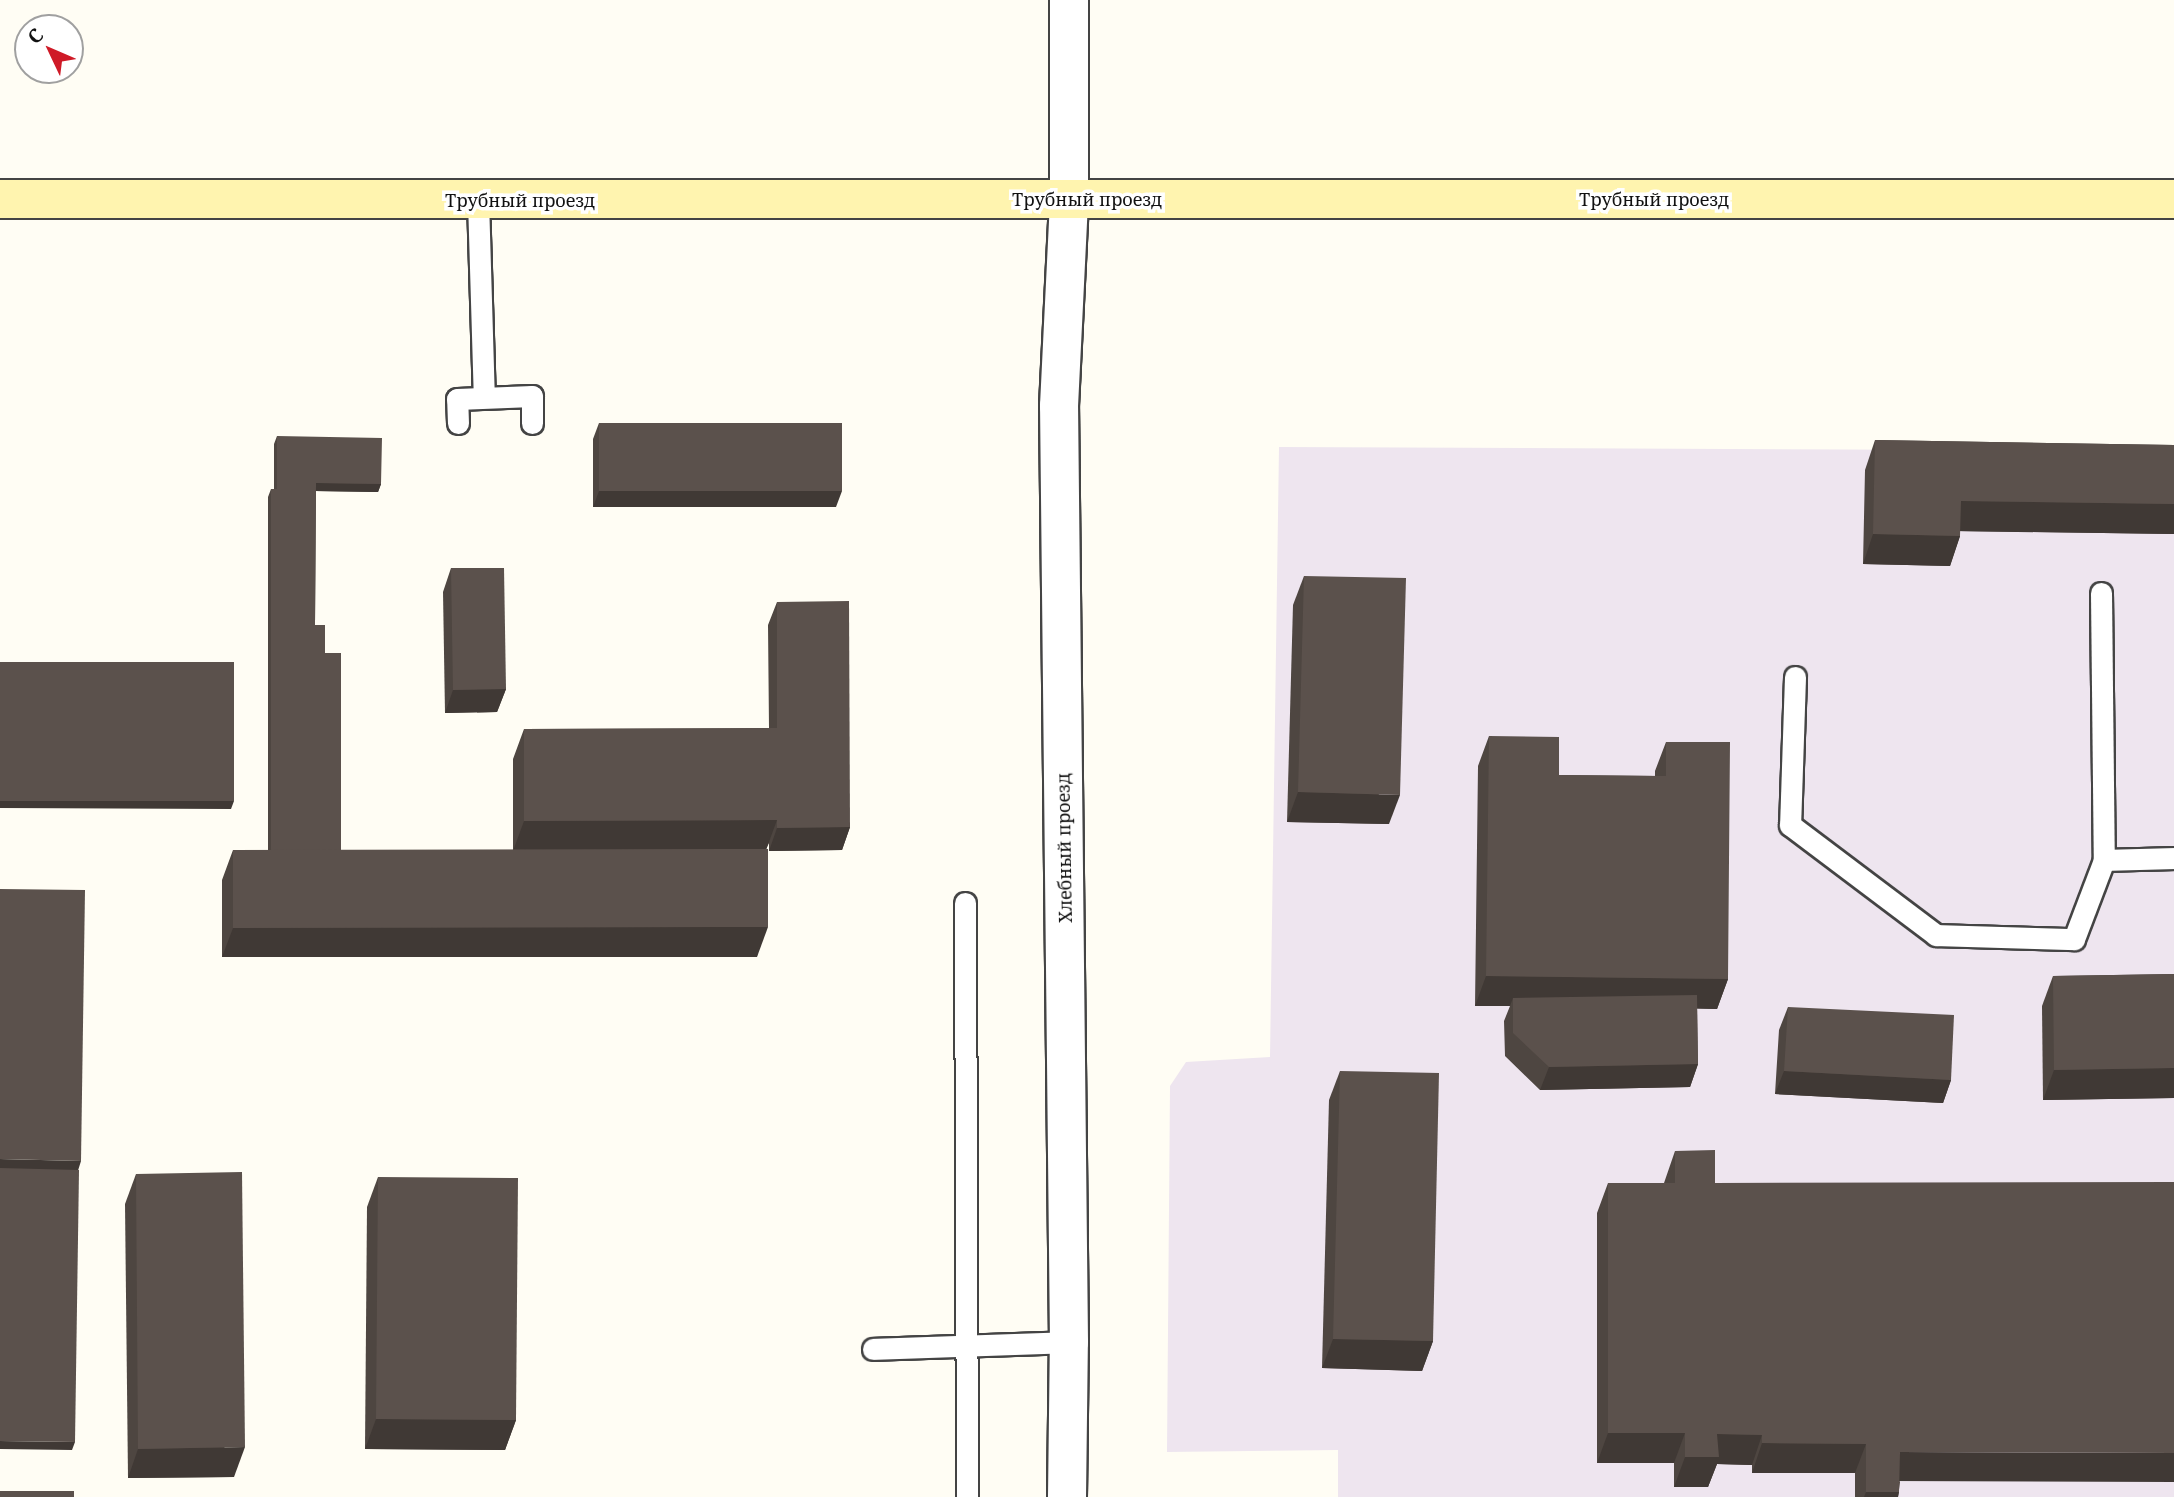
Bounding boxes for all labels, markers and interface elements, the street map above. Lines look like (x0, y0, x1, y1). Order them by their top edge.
north arrow (14, 14, 84, 84)
text: С (22, 22, 49, 49)
street label: Трубный проезд (1012, 188, 1162, 210)
street label: Трубный проезд (1579, 188, 1729, 210)
street label: Трубный проезд (445, 189, 595, 211)
street label: Хлебный проезд (1052, 773, 1076, 923)

